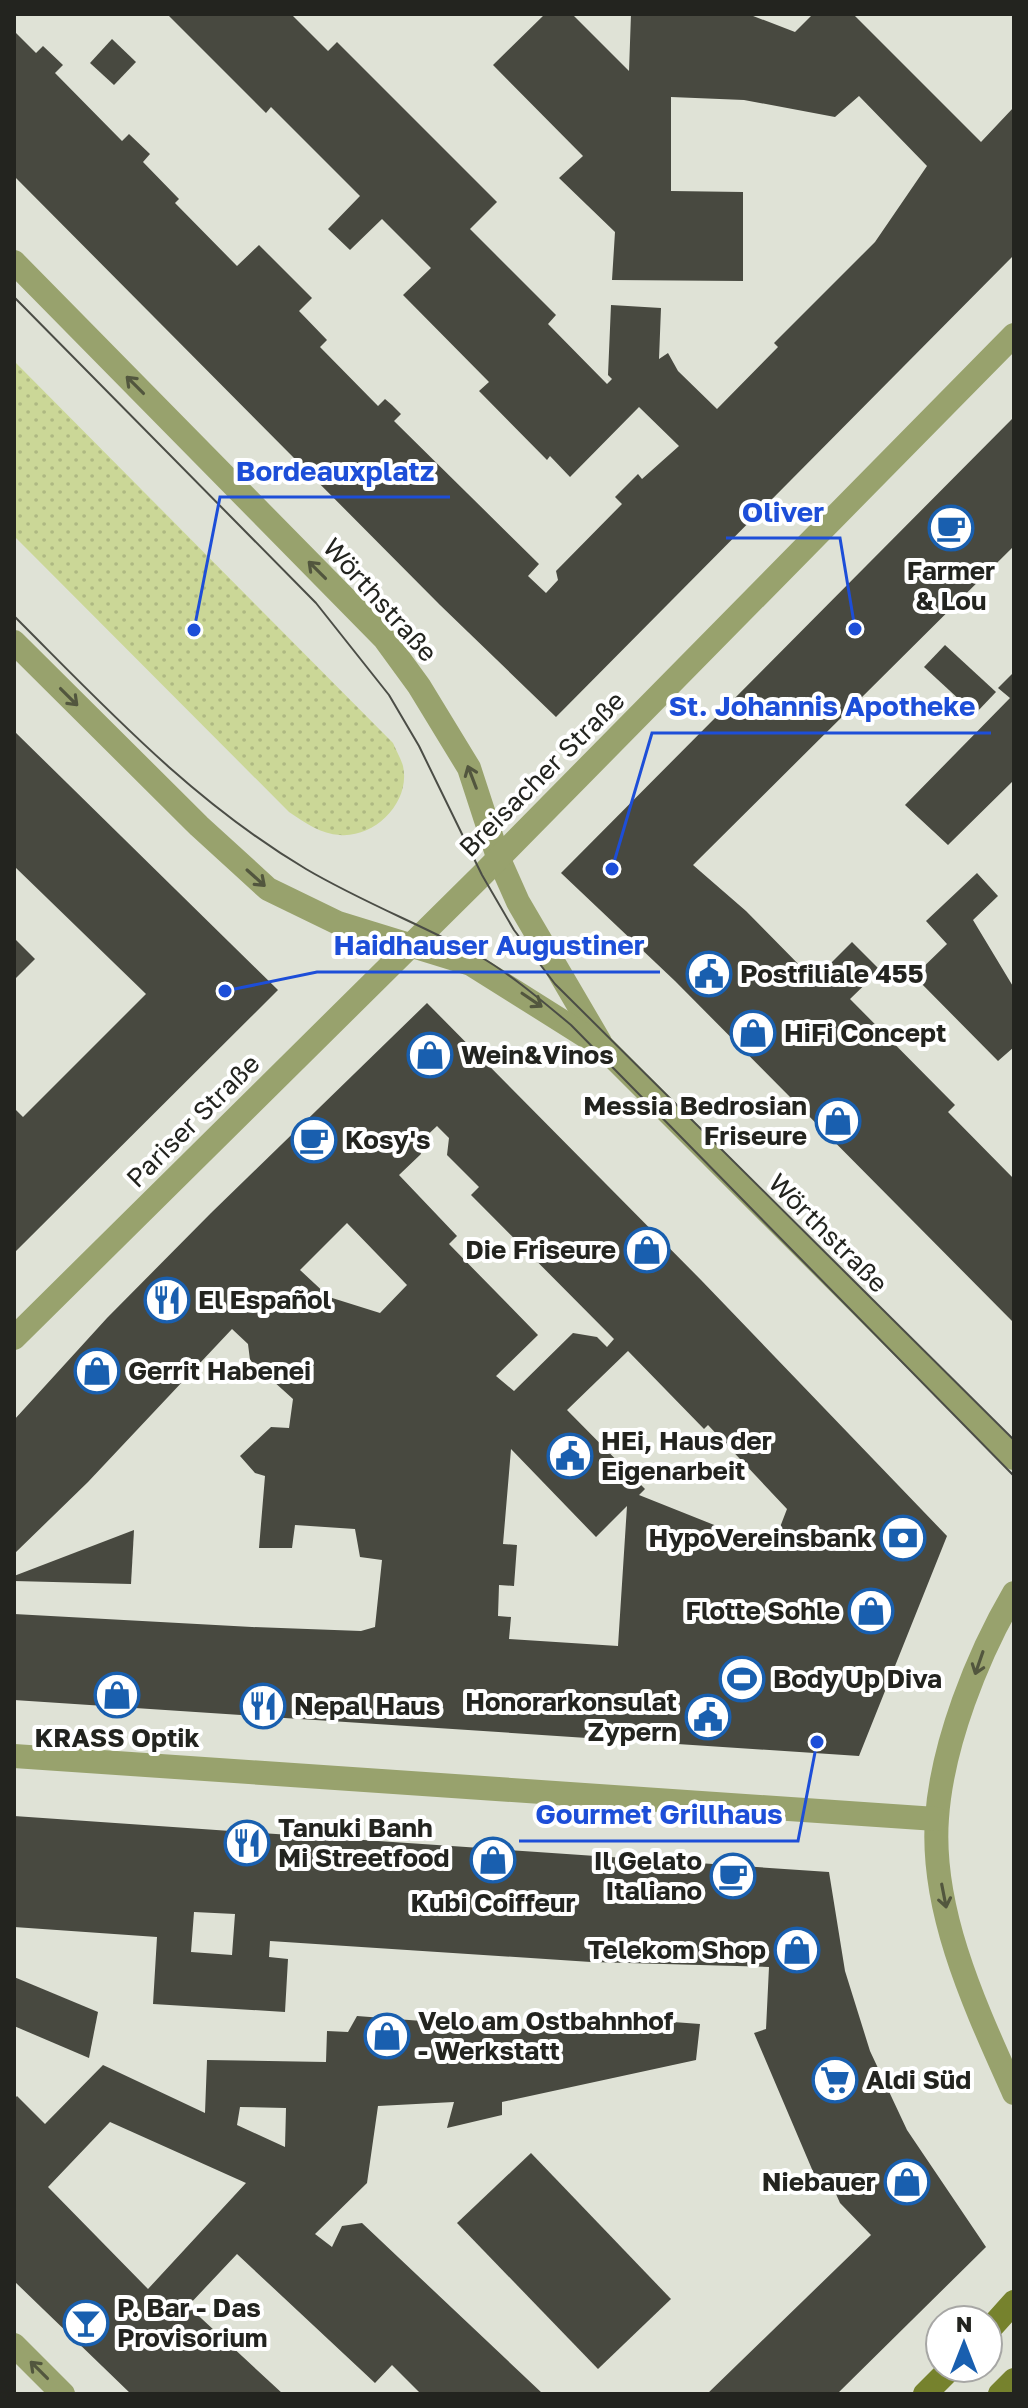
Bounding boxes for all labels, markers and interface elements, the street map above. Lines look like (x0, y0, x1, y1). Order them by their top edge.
one-way arrow (126, 376, 145, 395)
callout: Bordeauxplatz (220, 445, 450, 497)
text: Bordeauxplatz (236, 454, 434, 487)
callout: Oliver (726, 486, 840, 538)
text: Oliver (742, 495, 824, 528)
cafe icon: Farmer & Lou (927, 504, 975, 552)
street label: Wörthstraße (317, 532, 444, 668)
place label: Farmer & Lou (907, 555, 995, 616)
one-way arrow (308, 560, 327, 580)
callout: St. Johannis Apotheke (652, 681, 991, 733)
street label: Breisacher Straße (453, 685, 631, 863)
one-way arrow (59, 687, 78, 706)
text: St. Johannis Apotheke (668, 689, 976, 722)
one-way arrow (464, 765, 478, 790)
one-way arrow (245, 868, 265, 886)
callout: Haidhauser Augustiner (317, 920, 660, 972)
text: Haidhauser Augustiner (333, 928, 645, 961)
public building icon: Postfiliale 455 (685, 950, 733, 998)
place label: Postfiliale 455 (740, 958, 924, 989)
one-way arrow (521, 992, 543, 1008)
shop icon: HiFi Concept (729, 1009, 777, 1057)
place label: HiFi Concept (784, 1017, 946, 1048)
shop icon: Wein&Vinos (406, 1031, 454, 1079)
place label: Wein&Vinos (461, 1039, 614, 1070)
street label: Pariser Straße (120, 1048, 266, 1194)
place label: Messia Bedrosian Friseure (583, 1090, 807, 1151)
shop icon: Messia Bedrosian Friseure (814, 1097, 862, 1145)
cafe icon: Kosy's (290, 1116, 338, 1164)
place label: Kosy's (345, 1124, 431, 1155)
street label: Wörthstraße (762, 1167, 894, 1299)
shop icon: Die Friseure (623, 1226, 671, 1274)
place label: Die Friseure (465, 1234, 616, 1265)
restaurant icon: El Español (143, 1276, 191, 1324)
place label: El Español (198, 1284, 332, 1315)
shop icon: Gerrit Habenei (73, 1347, 121, 1395)
place label: Gerrit Habenei (128, 1355, 311, 1386)
place label: HEi, Haus der Eigenarbeit (601, 1425, 772, 1486)
public building icon: HEi, Haus der Eigenarbeit (546, 1432, 594, 1480)
bank icon: HypoVereinsbank (879, 1514, 927, 1562)
place label: HypoVereinsbank (648, 1522, 872, 1553)
shop icon: Flotte Sohle (847, 1587, 895, 1635)
place label: Flotte Sohle (685, 1595, 840, 1626)
one-way arrow (971, 1650, 986, 1675)
sports icon: Body Up Diva (718, 1655, 766, 1703)
place label: Body Up Diva (773, 1663, 942, 1694)
shop icon: KRASS Optik (93, 1671, 141, 1719)
restaurant icon: Nepal Haus (239, 1682, 287, 1730)
place label: Honorarkonsulat Zypern (465, 1686, 677, 1747)
place label: Nepal Haus (294, 1690, 440, 1721)
public building icon: Honorarkonsulat Zypern (684, 1693, 732, 1741)
place label: KRASS Optik (34, 1722, 200, 1753)
callout: Gourmet Grillhaus (519, 1789, 798, 1841)
text: Gourmet Grillhaus (535, 1797, 783, 1830)
place label: Tanuki Banh Mi Streetfood (278, 1812, 450, 1873)
restaurant icon: Tanuki Banh Mi Streetfood (223, 1819, 271, 1867)
shop icon: Kubi Coiffeur (469, 1836, 517, 1884)
place label: Il Gelato Italiano (594, 1845, 702, 1906)
cafe icon: Il Gelato Italiano (709, 1852, 757, 1900)
one-way arrow (938, 1883, 953, 1909)
place label: Kubi Coiffeur (410, 1887, 576, 1918)
shop icon: Telekom Shop (773, 1926, 821, 1974)
place label: Telekom Shop (588, 1934, 766, 1965)
place label: Velo am Ostbahnhof - Werkstatt (418, 2005, 674, 2066)
shop icon: Velo am Ostbahnhof - Werkstatt (363, 2012, 411, 2060)
supermarket icon: Aldi Süd (811, 2056, 859, 2104)
place label: Aldi Süd (866, 2064, 971, 2095)
shop icon: Niebauer (883, 2158, 931, 2206)
place label: Niebauer (762, 2166, 876, 2197)
place label: P. Bar - Das Provisorium (117, 2292, 268, 2353)
bar icon: P. Bar - Das Provisorium (62, 2299, 110, 2347)
north arrow (924, 2304, 1004, 2384)
text: N (956, 2310, 972, 2337)
one-way arrow (30, 2361, 49, 2380)

